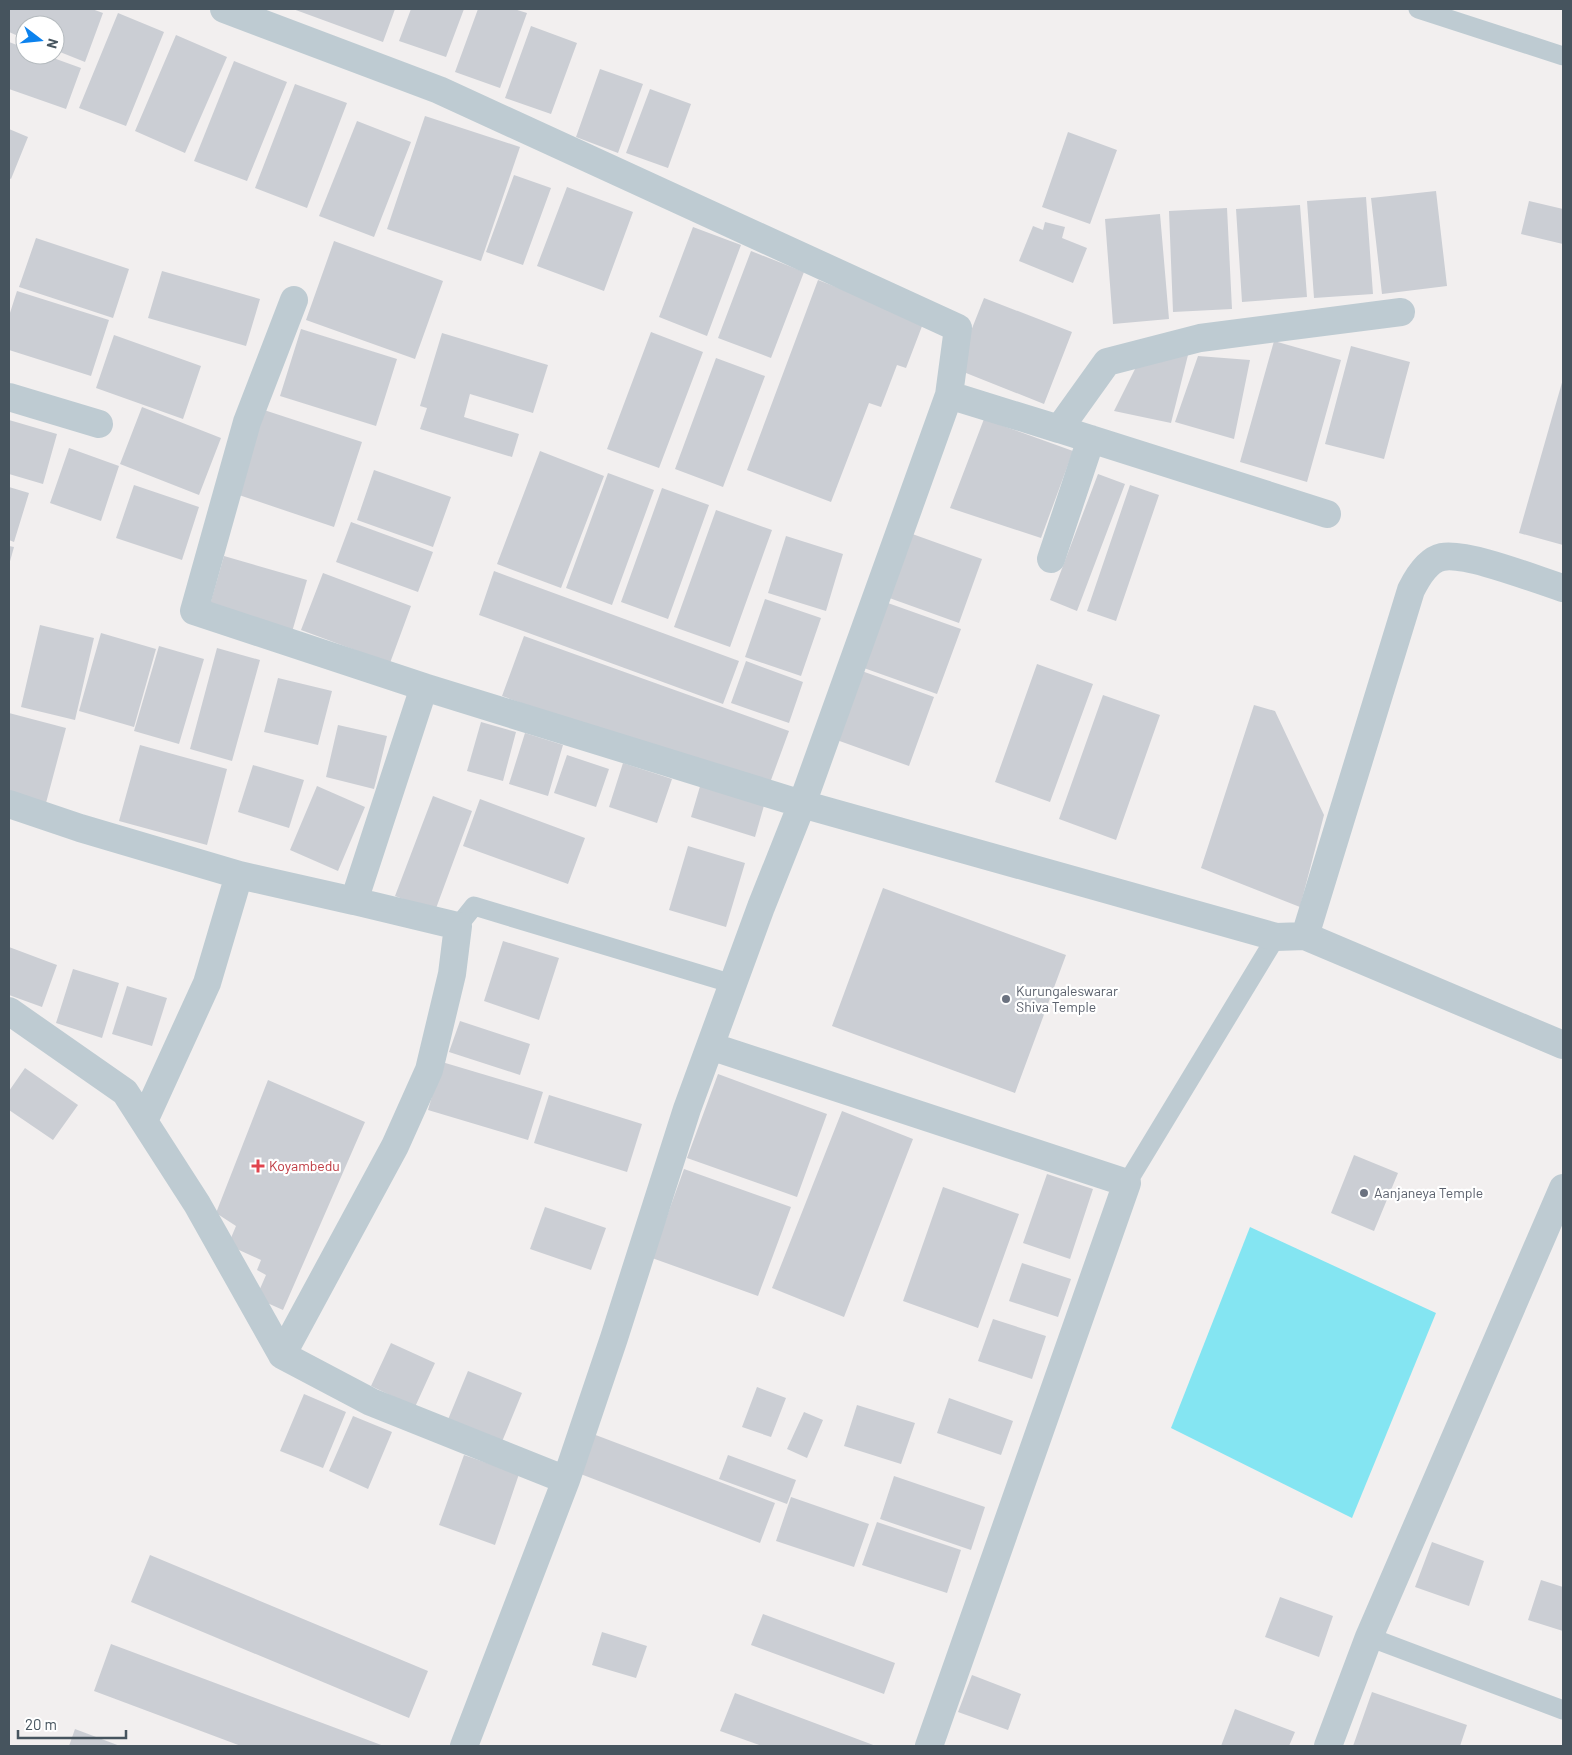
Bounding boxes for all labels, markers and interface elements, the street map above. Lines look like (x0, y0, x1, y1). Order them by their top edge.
north arrow (15, 15, 65, 65)
text: N (44, 37, 62, 51)
place label: Kurungaleswarar Shiva Temple (1016, 982, 1118, 1015)
marker: Kurungaleswarar Shiva Temple (1000, 993, 1012, 1005)
place label: Koyambedu (269, 1157, 340, 1174)
marker: Koyambedu (251, 1159, 265, 1173)
place label: Aanjaneya Temple (1374, 1184, 1483, 1201)
marker: Aanjaneya Temple (1358, 1187, 1370, 1199)
scale bar (18, 1708, 125, 1740)
text: 20 m (25, 1715, 57, 1733)

